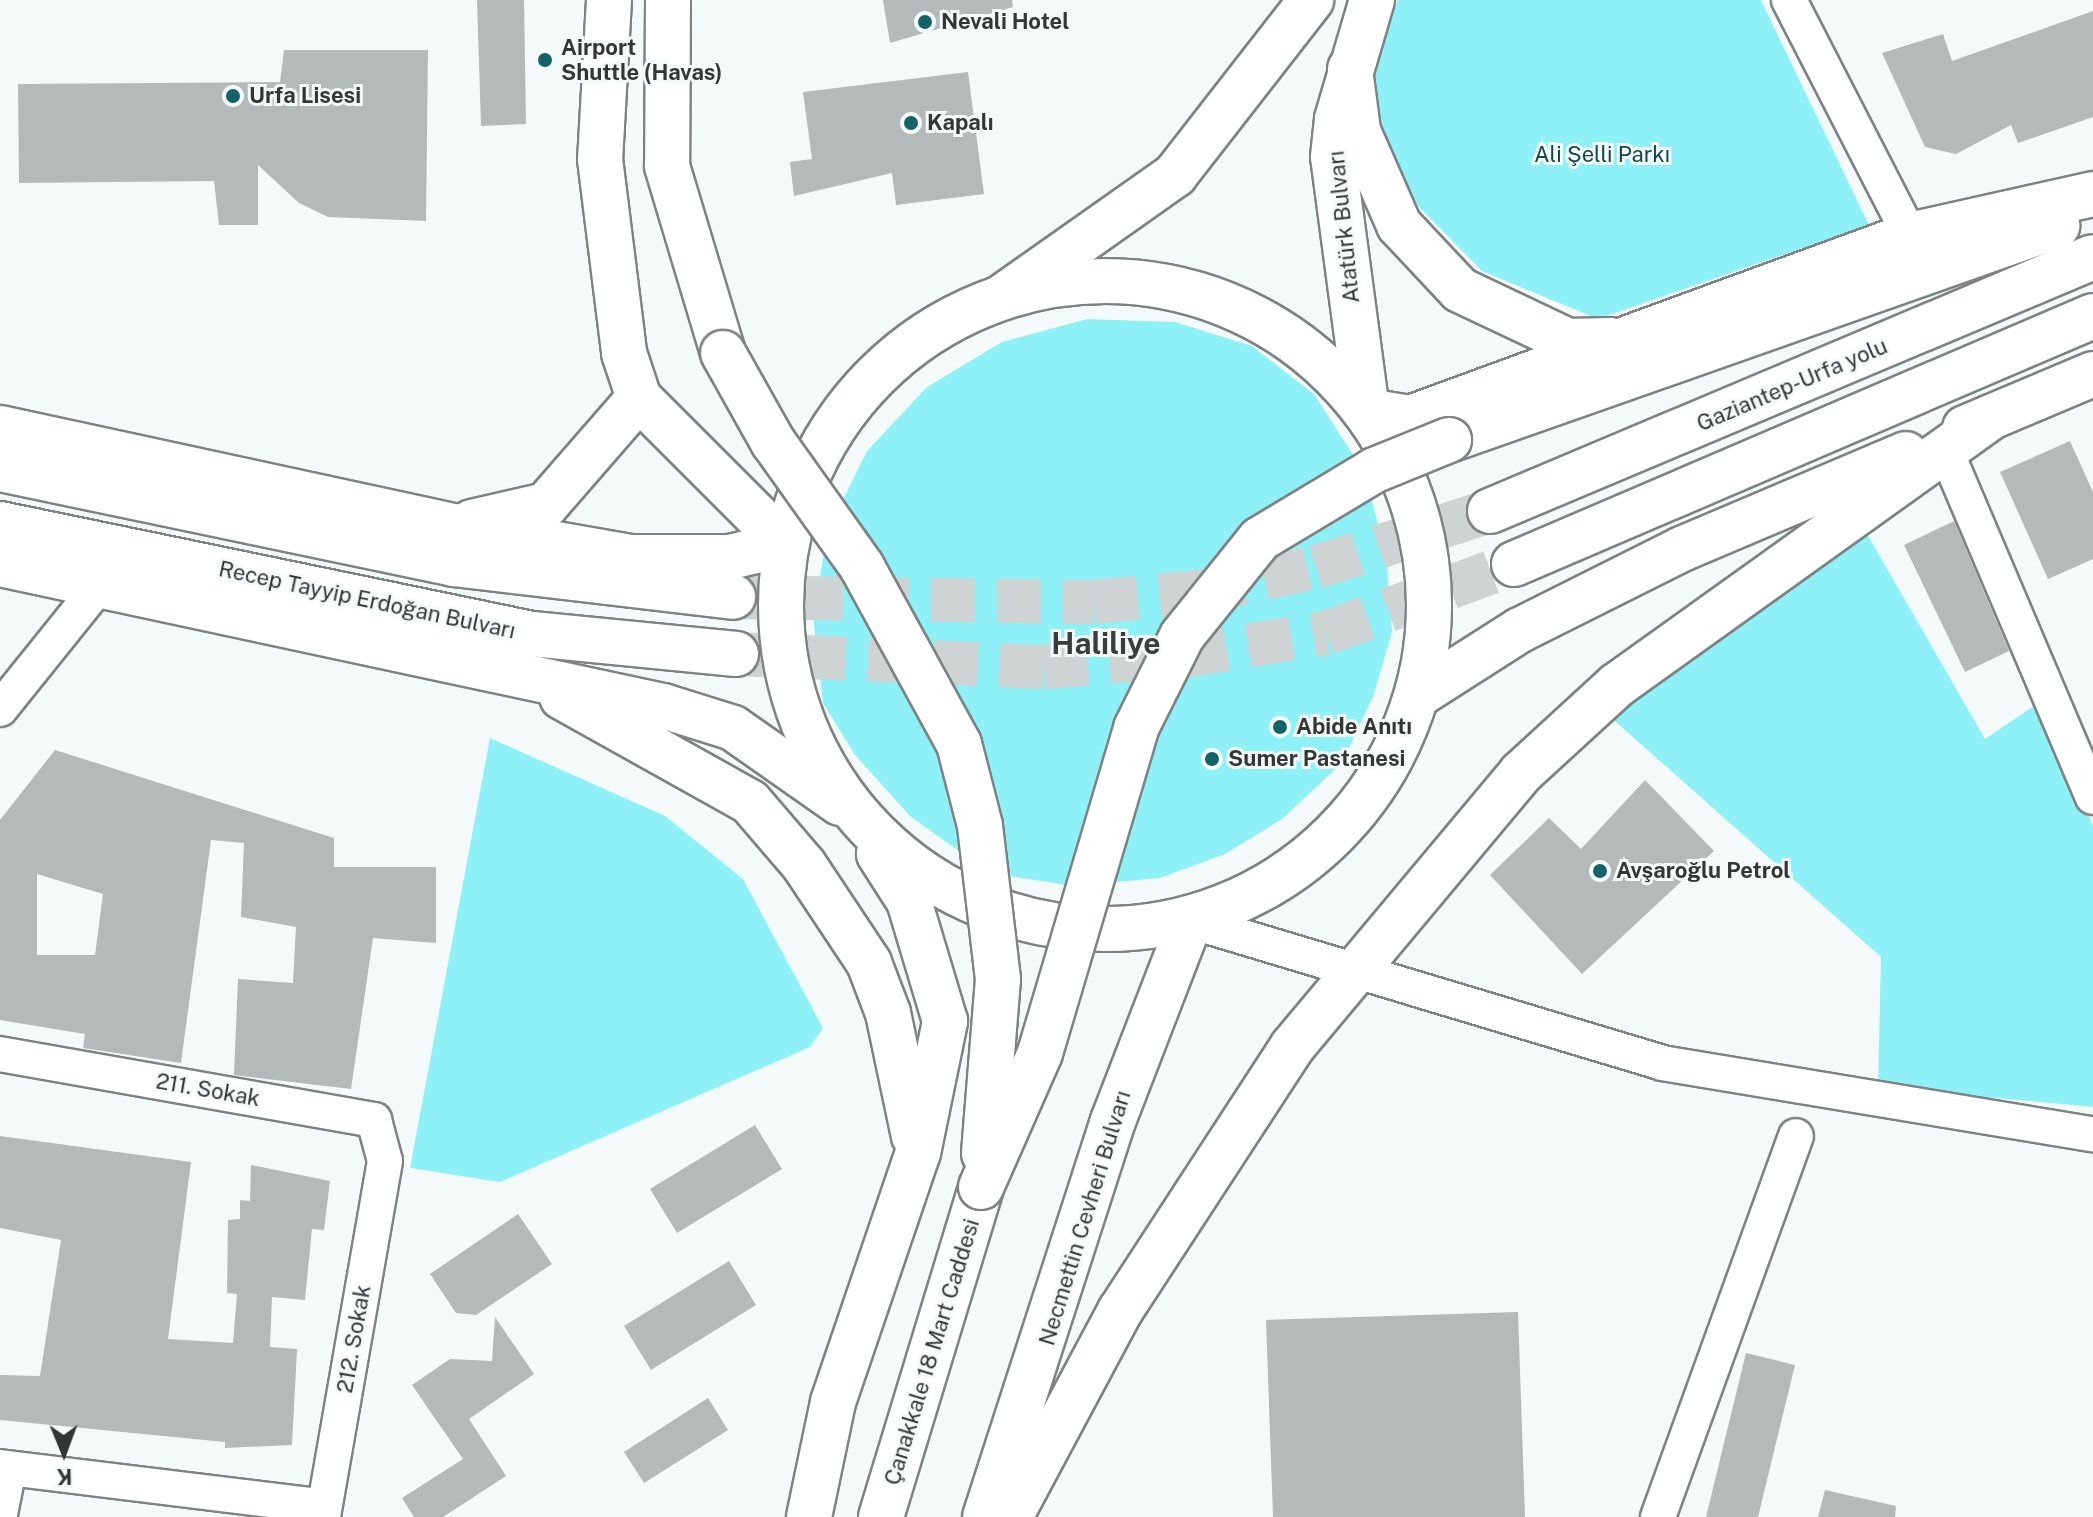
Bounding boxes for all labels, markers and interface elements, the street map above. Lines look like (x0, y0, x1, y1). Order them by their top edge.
place label: Nevali Hotel (941, 9, 1069, 35)
marker: Nevali Hotel (916, 13, 934, 31)
place label: Airport Shuttle (Havas) (561, 34, 723, 86)
marker: Airport Shuttle (Havas) (536, 51, 554, 69)
place label: Urfa Lisesi (249, 83, 361, 109)
marker: Urfa Lisesi (224, 87, 242, 105)
place label: Kapalı (927, 110, 994, 136)
marker: Kapalı (902, 114, 920, 132)
park label: Ali Şelli Parkı (1534, 142, 1670, 168)
street label: Atatürk Bulvarı (1323, 150, 1365, 304)
street label: Gaziantep-Urfa yolu (1693, 333, 1891, 437)
street label: Recep Tayyip Erdoğan Bulvarı (216, 556, 518, 644)
district label: Haliliye (1051, 625, 1161, 661)
place label: Abide Anıtı (1296, 714, 1412, 740)
marker: Abide Anıtı (1271, 718, 1289, 736)
place label: Sumer Pastanesi (1228, 746, 1405, 772)
marker: Sumer Pastanesi (1203, 750, 1221, 768)
place label: Avşaroğlu Petrol (1616, 858, 1791, 884)
marker: Avşaroğlu Petrol (1591, 862, 1609, 880)
street label: 211. Sokak (154, 1068, 262, 1112)
street label: Necmettin Cevheri Bulvarı (1034, 1087, 1136, 1349)
street label: Çanakkale 18 Mart Caddesi (879, 1216, 985, 1488)
street label: 212. Sokak (332, 1283, 376, 1395)
north arrow (24, 1413, 104, 1493)
text: K (56, 1464, 73, 1490)

